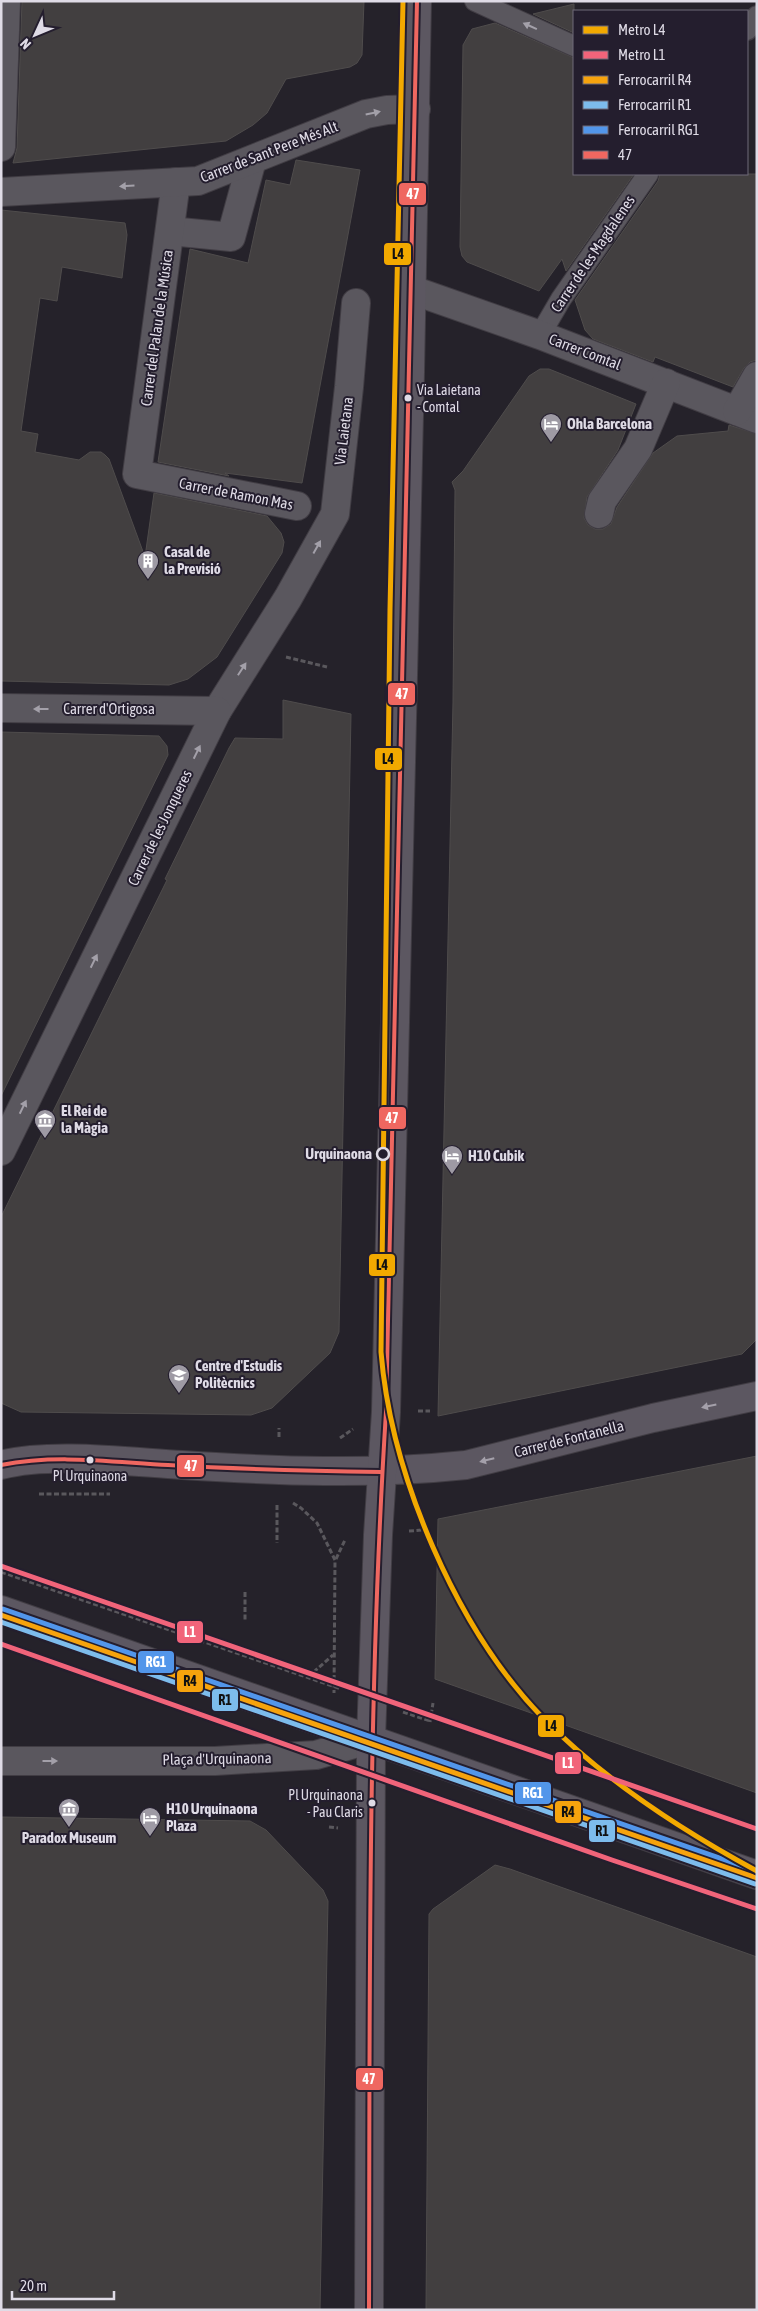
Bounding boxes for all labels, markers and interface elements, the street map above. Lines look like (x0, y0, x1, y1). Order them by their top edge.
north arrow (10, 10, 60, 60)
legend (573, 10, 748, 175)
one-way arrow (523, 21, 537, 29)
text: Metro L4 (618, 21, 666, 38)
text: N (17, 36, 34, 53)
text: Metro L1 (618, 46, 666, 63)
text: Ferrocarril R4 (618, 71, 692, 88)
text: Ferrocarril R1 (618, 96, 692, 113)
one-way arrow (365, 109, 380, 117)
street label: Carrer de Sant Pere Més Alt (198, 117, 340, 186)
text: Ferrocarril RG1 (618, 121, 700, 138)
text: 47 (618, 146, 632, 163)
line badge: 47 (398, 182, 427, 206)
one-way arrow (119, 183, 135, 191)
text: 47 (405, 186, 420, 202)
street label: Carrer de les Magdalenes (547, 192, 638, 315)
line badge: L4 (383, 242, 412, 266)
text: L4 (392, 246, 404, 262)
street label: Carrer del Palau de la Música (137, 249, 176, 407)
street label: Carrer Comtal (547, 330, 624, 373)
place label: Via Laietana - Comtal (417, 382, 481, 415)
marker: Via Laietana - Comtal (403, 393, 413, 403)
street label: Via Laietana (331, 396, 356, 466)
hotel icon: Ohla Barcelona (539, 412, 563, 443)
place label: Ohla Barcelona (567, 415, 652, 432)
street label: Carrer de Ramon Mas (178, 474, 295, 513)
one-way arrow (312, 540, 321, 553)
place label: Casal de la Previsió (164, 543, 221, 577)
building icon: Casal de la Previsió (136, 549, 160, 580)
one-way arrow (237, 662, 247, 675)
line badge: 47 (387, 682, 416, 706)
text: 47 (394, 686, 409, 702)
street label: Carrer d'Ortigosa (63, 700, 155, 717)
one-way arrow (32, 705, 48, 713)
one-way arrow (193, 745, 201, 759)
line badge: L4 (374, 747, 403, 771)
text: L4 (382, 751, 394, 767)
street label: Carrer de les Jonqueres (124, 767, 195, 888)
one-way arrow (90, 954, 98, 968)
one-way arrow (19, 1100, 27, 1114)
place label: El Rei de la Màgia (61, 1102, 108, 1136)
line badge: 47 (378, 1106, 407, 1130)
museum icon: El Rei de la Màgia (33, 1108, 57, 1139)
text: 47 (384, 1110, 399, 1126)
hotel icon: H10 Cubik (440, 1144, 464, 1175)
place label: Urquinaona (305, 1145, 372, 1162)
marker: Urquinaona (376, 1147, 390, 1161)
place label: H10 Cubik (468, 1147, 524, 1164)
line badge: L4 (368, 1253, 396, 1277)
text: L4 (376, 1257, 388, 1273)
place label: Centre d'Estudis Politècnics (195, 1357, 283, 1391)
school or university icon: Centre d'Estudis Politècnics (167, 1363, 191, 1394)
one-way arrow (701, 1402, 717, 1410)
street label: Carrer de Fontanella (512, 1417, 625, 1460)
line badge: 47 (176, 1454, 205, 1478)
marker: Pl Urquinaona (85, 1455, 95, 1465)
one-way arrow (479, 1456, 494, 1464)
text: 47 (183, 1458, 198, 1474)
place label: Pl Urquinaona (53, 1468, 127, 1484)
line badge: L1 (176, 1620, 204, 1644)
text: L1 (184, 1624, 196, 1640)
line badge: RG1 (137, 1650, 175, 1674)
text: RG1 (146, 1654, 167, 1670)
line badge: R4 (176, 1669, 204, 1693)
text: R4 (183, 1673, 197, 1689)
line badge: R1 (211, 1688, 239, 1712)
text: R1 (218, 1692, 232, 1708)
line badge: L4 (537, 1714, 565, 1738)
text: L4 (545, 1718, 557, 1734)
street label: Plaça d'Urquinaona (162, 1749, 272, 1768)
line badge: L1 (554, 1751, 582, 1775)
text: L1 (562, 1755, 574, 1771)
one-way arrow (42, 1757, 58, 1765)
line badge: RG1 (514, 1781, 552, 1805)
text: RG1 (523, 1785, 544, 1801)
place label: Pl Urquinaona - Pau Claris (288, 1787, 363, 1820)
museum icon: Paradox Museum (57, 1797, 81, 1828)
marker: Pl Urquinaona - Pau Claris (367, 1798, 377, 1808)
place label: H10 Urquinaona Plaza (166, 1800, 258, 1834)
line badge: R4 (554, 1800, 582, 1824)
text: R4 (561, 1804, 575, 1820)
hotel icon: H10 Urquinaona Plaza (138, 1806, 162, 1837)
line badge: R1 (588, 1819, 616, 1843)
text: R1 (595, 1823, 609, 1839)
place label: Paradox Museum (22, 1829, 117, 1846)
line badge: 47 (355, 2067, 384, 2091)
text: 47 (361, 2071, 376, 2087)
scale bar (12, 2268, 115, 2300)
text: 20 m (20, 2277, 47, 2294)

